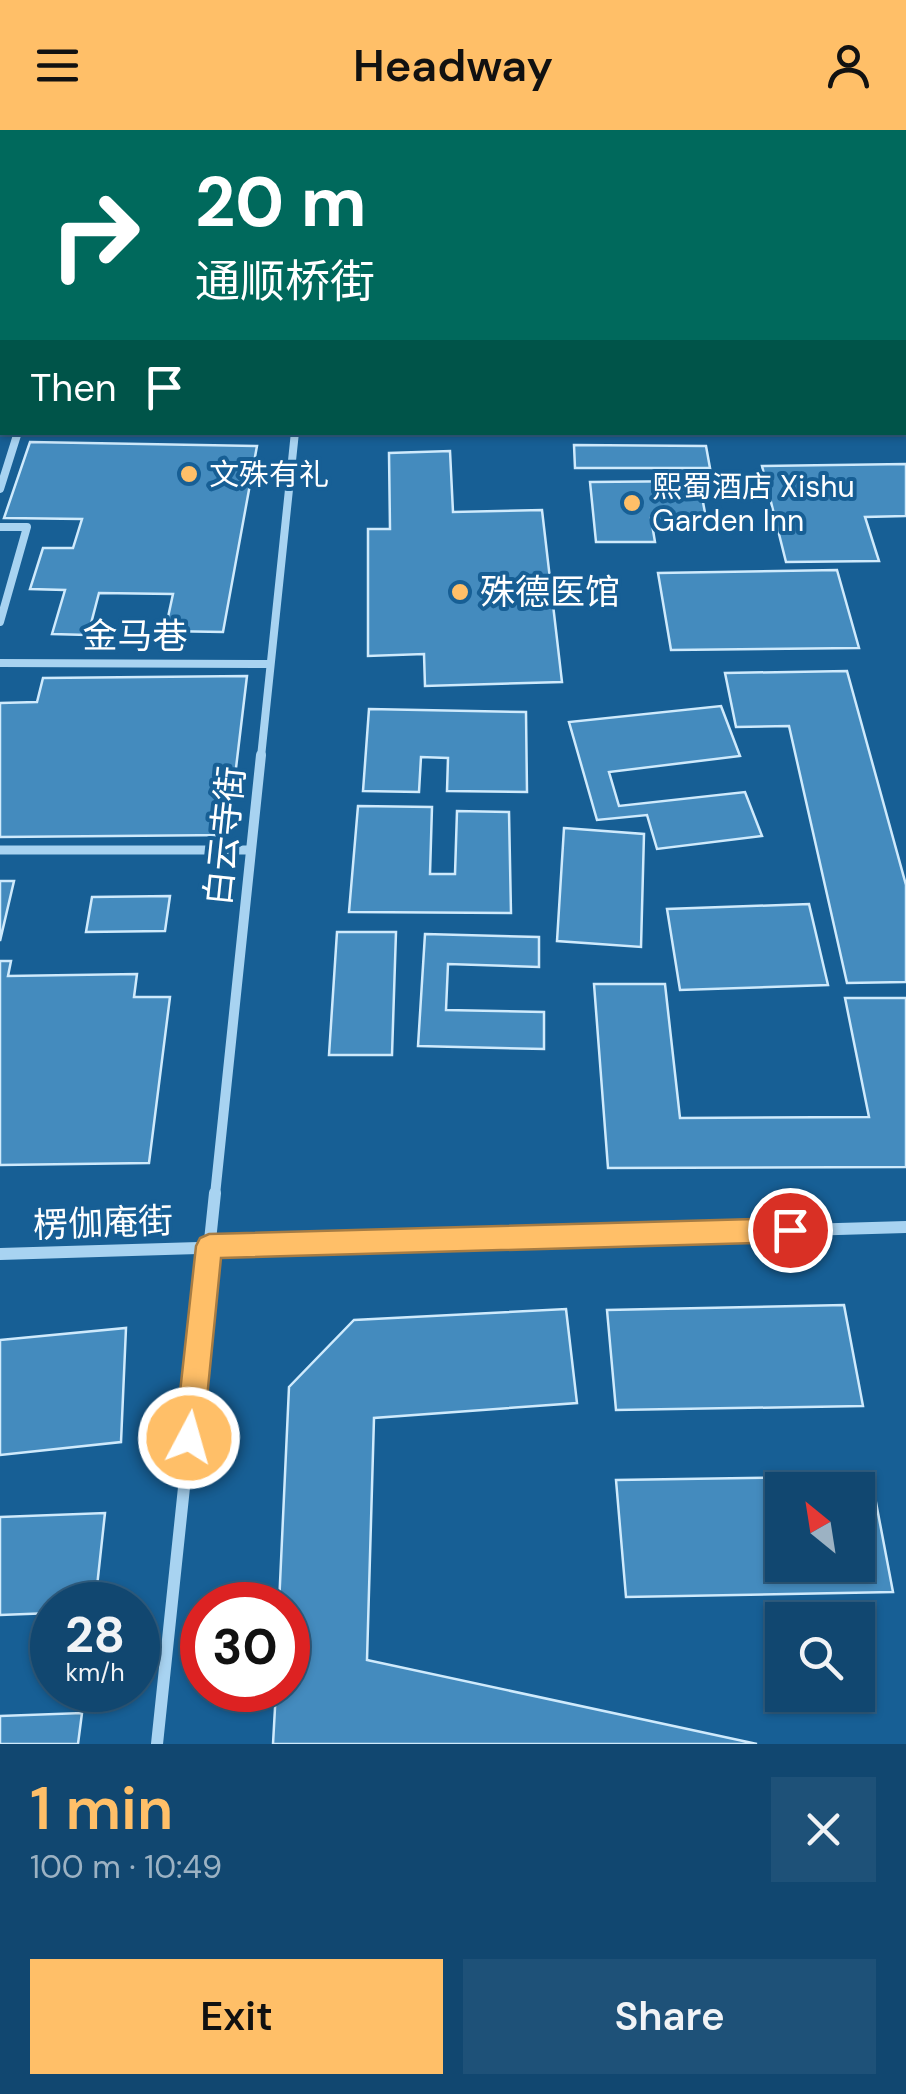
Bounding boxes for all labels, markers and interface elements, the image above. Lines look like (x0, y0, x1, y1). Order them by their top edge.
text: Headway (353, 36, 553, 95)
icon: menu (30, 38, 85, 93)
icon: person (821, 38, 876, 93)
text: 20 m (195, 157, 367, 248)
icon: right (30, 170, 160, 300)
text: 通顺桥街 (195, 252, 375, 311)
icon: arrive (137, 360, 192, 415)
text: Then (30, 363, 117, 413)
place label: 文殊有礼 (209, 455, 329, 494)
marker: 文殊有礼 (178, 463, 200, 485)
place label: 熙蜀酒店 Xishu Garden Inn (652, 467, 855, 540)
marker: 熙蜀酒店 Xishu Garden Inn (621, 492, 643, 514)
place label: 殊德医馆 (480, 569, 620, 615)
marker: 殊德医馆 (449, 581, 471, 603)
street label: 金马巷 (82, 613, 188, 659)
street label: 白云寺街 (195, 764, 255, 908)
pin (748, 1188, 833, 1273)
street label: 楞伽庵街 (32, 1198, 174, 1248)
icon: arrive (763, 1203, 818, 1258)
position arrow (137, 1386, 241, 1490)
north arrow (765, 1472, 875, 1582)
map controls (765, 1472, 875, 1712)
speed limit sign: 30 (180, 1582, 310, 1712)
text: 28 (65, 1602, 125, 1668)
button: search (765, 1602, 875, 1712)
text: km/h (65, 1656, 125, 1689)
text: 1 min (30, 1769, 173, 1848)
button: close (771, 1777, 876, 1882)
text: 100 m · 10:49 (30, 1846, 222, 1888)
button: Exit (30, 1959, 443, 2074)
button: Share (463, 1959, 876, 2074)

